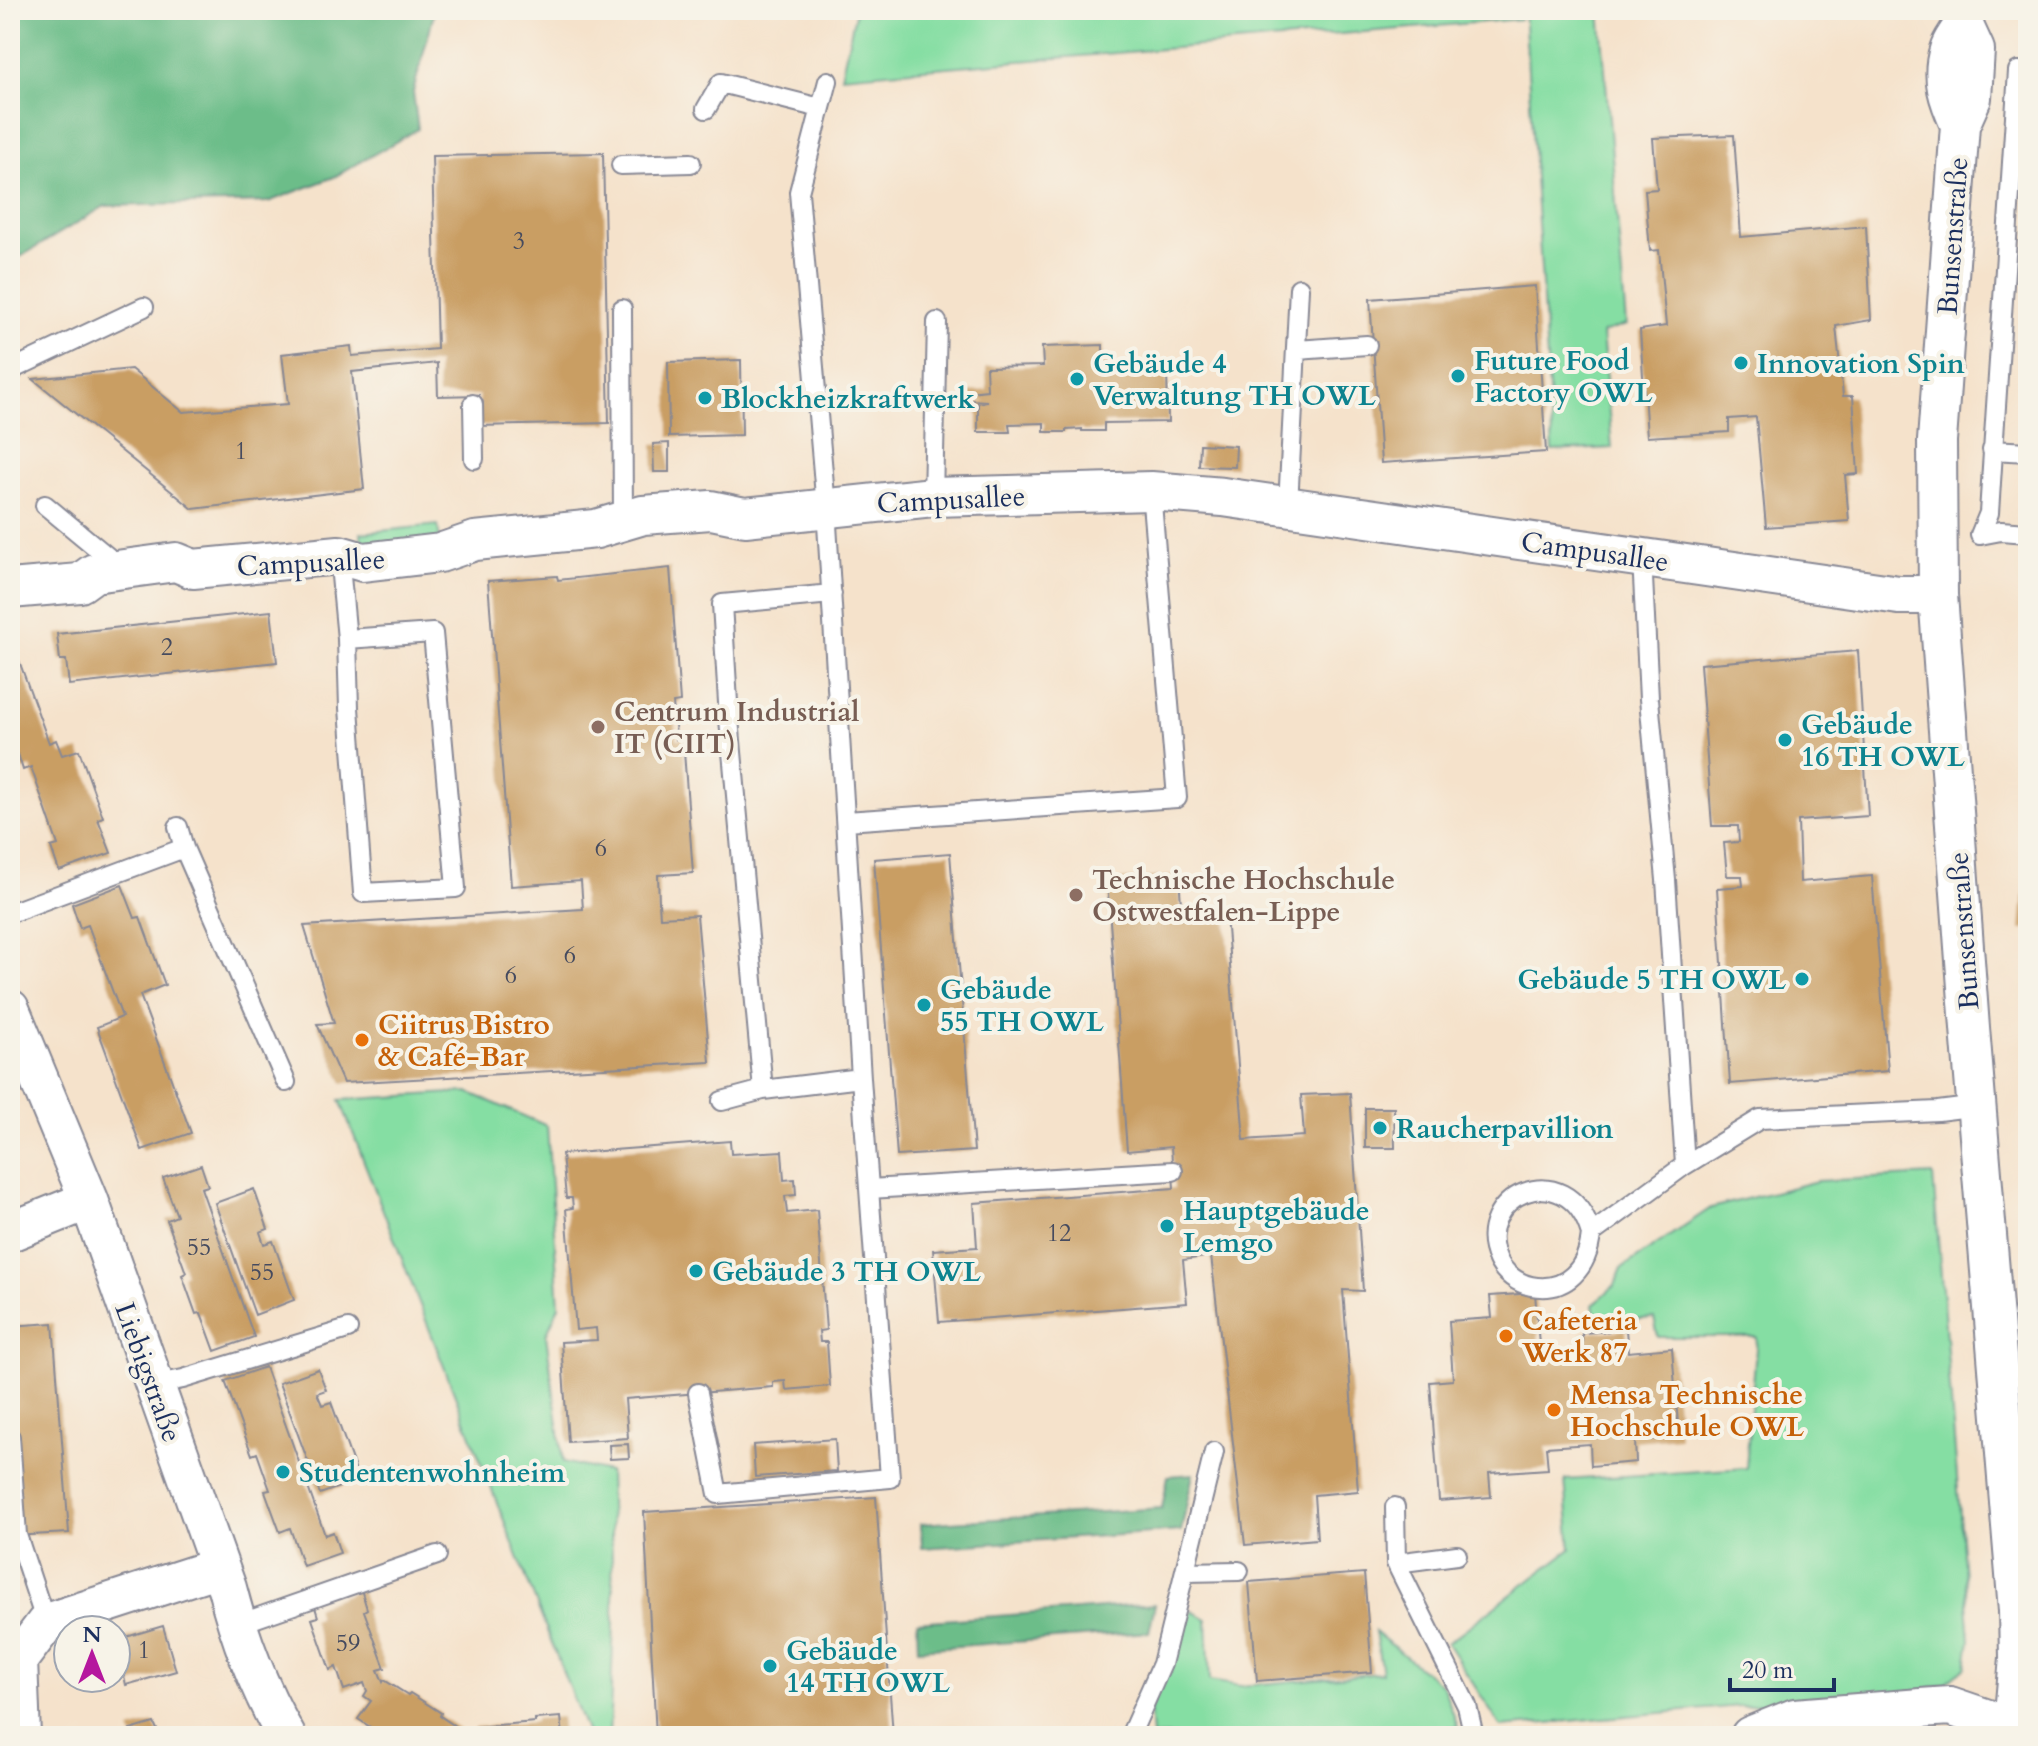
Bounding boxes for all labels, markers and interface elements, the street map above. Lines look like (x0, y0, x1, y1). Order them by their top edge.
street label: Bunsenstraße (1929, 156, 1977, 316)
house number: 3 (513, 225, 525, 258)
place label: Future Food Factory OWL (1474, 342, 1653, 412)
place label: Gebäude 4 Verwaltung TH OWL (1093, 345, 1376, 415)
place label: Innovation Spin (1757, 345, 1965, 383)
marker: Innovation Spin (1732, 354, 1750, 372)
marker: Future Food Factory OWL (1449, 367, 1467, 385)
marker: Gebäude 4 Verwaltung TH OWL (1068, 370, 1086, 388)
place label: Blockheizkraftwerk (721, 380, 975, 418)
marker: Blockheizkraftwerk (696, 389, 714, 407)
house number: 1 (235, 435, 247, 468)
street label: Campusallee (876, 477, 1026, 523)
street label: Campusallee (1519, 523, 1671, 581)
street label: Campusallee (236, 540, 386, 586)
house number: 2 (161, 631, 173, 664)
place label: Centrum Industrial IT (CIIT) (614, 693, 860, 763)
place label: Gebäude 16 TH OWL (1801, 706, 1965, 776)
marker: Centrum Industrial IT (CIIT) (589, 718, 607, 736)
marker: Gebäude 16 TH OWL (1776, 731, 1794, 749)
house number: 6 (595, 832, 607, 865)
street label: Bunsenstraße (1940, 851, 1988, 1011)
place label: Technische Hochschule Ostwestfalen-Lippe (1092, 861, 1395, 931)
marker: Technische Hochschule Ostwestfalen-Lippe (1067, 886, 1085, 904)
house number: 6 (564, 939, 576, 972)
house number: 6 (505, 959, 517, 992)
place label: Gebäude 5 TH OWL (1517, 961, 1786, 999)
marker: Gebäude 5 TH OWL (1793, 970, 1811, 988)
place label: Gebäude 55 TH OWL (940, 971, 1104, 1041)
marker: Gebäude 55 TH OWL (915, 996, 933, 1014)
place label: Ciitrus Bistro & Café-Bar (378, 1006, 550, 1076)
marker: Ciitrus Bistro & Café-Bar (353, 1031, 371, 1049)
place label: Raucherpavillion (1396, 1110, 1613, 1148)
marker: Raucherpavillion (1371, 1119, 1389, 1137)
place label: Hauptgebäude Lemgo (1183, 1192, 1370, 1262)
house number: 12 (1047, 1217, 1071, 1250)
marker: Hauptgebäude Lemgo (1158, 1217, 1176, 1235)
house number: 55 (187, 1231, 211, 1264)
place label: Gebäude 3 TH OWL (712, 1253, 981, 1291)
house number: 55 (250, 1256, 274, 1289)
marker: Gebäude 3 TH OWL (687, 1262, 705, 1280)
street label: Liebigstraße (105, 1297, 191, 1447)
place label: Cafeteria Werk 87 (1521, 1302, 1638, 1372)
marker: Cafeteria Werk 87 (1497, 1327, 1515, 1345)
place label: Mensa Technische Hochschule OWL (1570, 1376, 1804, 1446)
marker: Mensa Technische Hochschule OWL (1545, 1401, 1563, 1419)
place label: Studentenwohnheim (299, 1454, 565, 1492)
marker: Studentenwohnheim (274, 1463, 292, 1481)
north arrow (52, 1614, 132, 1694)
text: N (82, 1620, 102, 1650)
house number: 59 (336, 1627, 360, 1660)
place label: Gebäude 14 TH OWL (786, 1632, 950, 1702)
house number: 1 (138, 1634, 150, 1667)
scale bar (1730, 1642, 1834, 1692)
text: 20 m (1742, 1654, 1794, 1687)
marker: Gebäude 14 TH OWL (761, 1657, 779, 1675)

